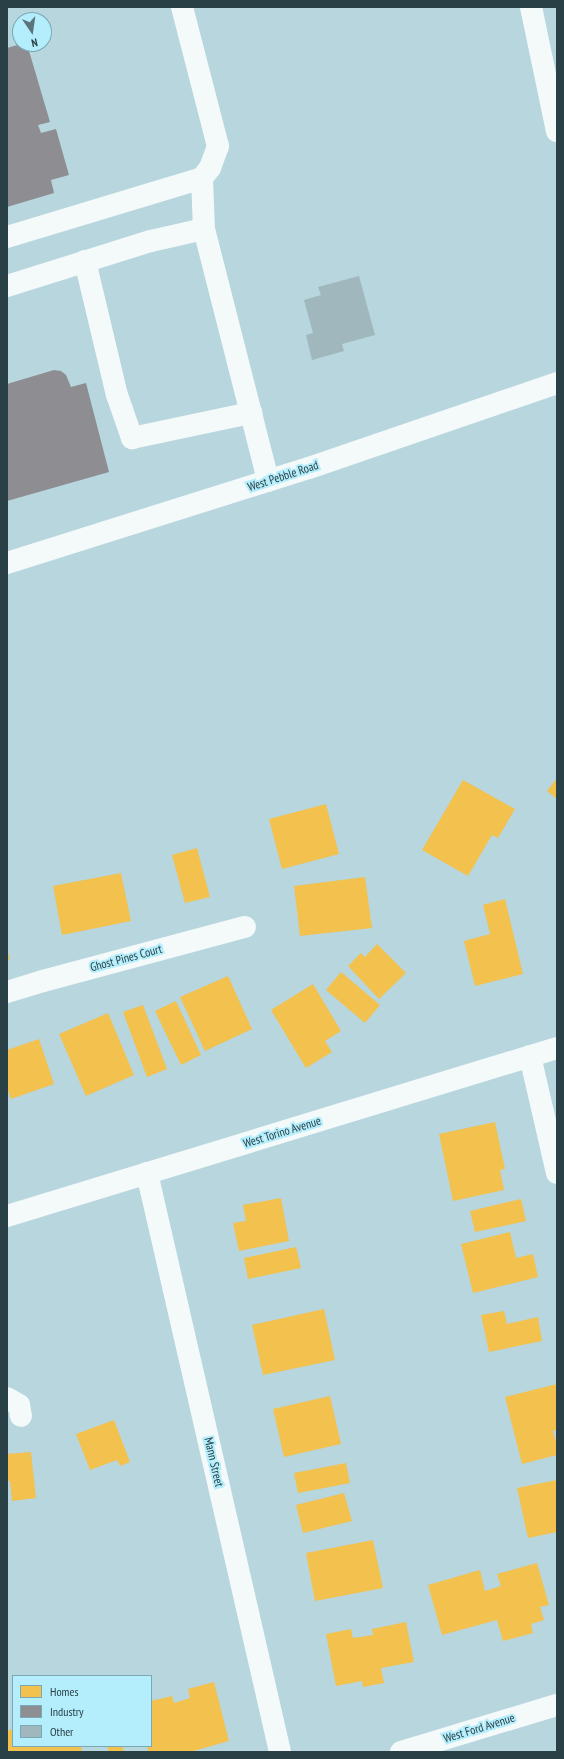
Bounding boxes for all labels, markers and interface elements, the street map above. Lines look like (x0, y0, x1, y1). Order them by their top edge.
north arrow (12, 12, 52, 52)
text: N (30, 35, 39, 50)
street label: West Pebble Road (246, 458, 320, 494)
street label: Ghost Pines Court (89, 942, 163, 974)
street label: West Torino Avenue (241, 1113, 323, 1151)
street label: Mann Street (201, 1436, 227, 1488)
legend (12, 1675, 152, 1747)
text: Homes (50, 1684, 78, 1699)
text: Industry (50, 1704, 84, 1719)
street label: West Ford Avenue (442, 1710, 516, 1746)
text: Other (50, 1724, 73, 1739)

